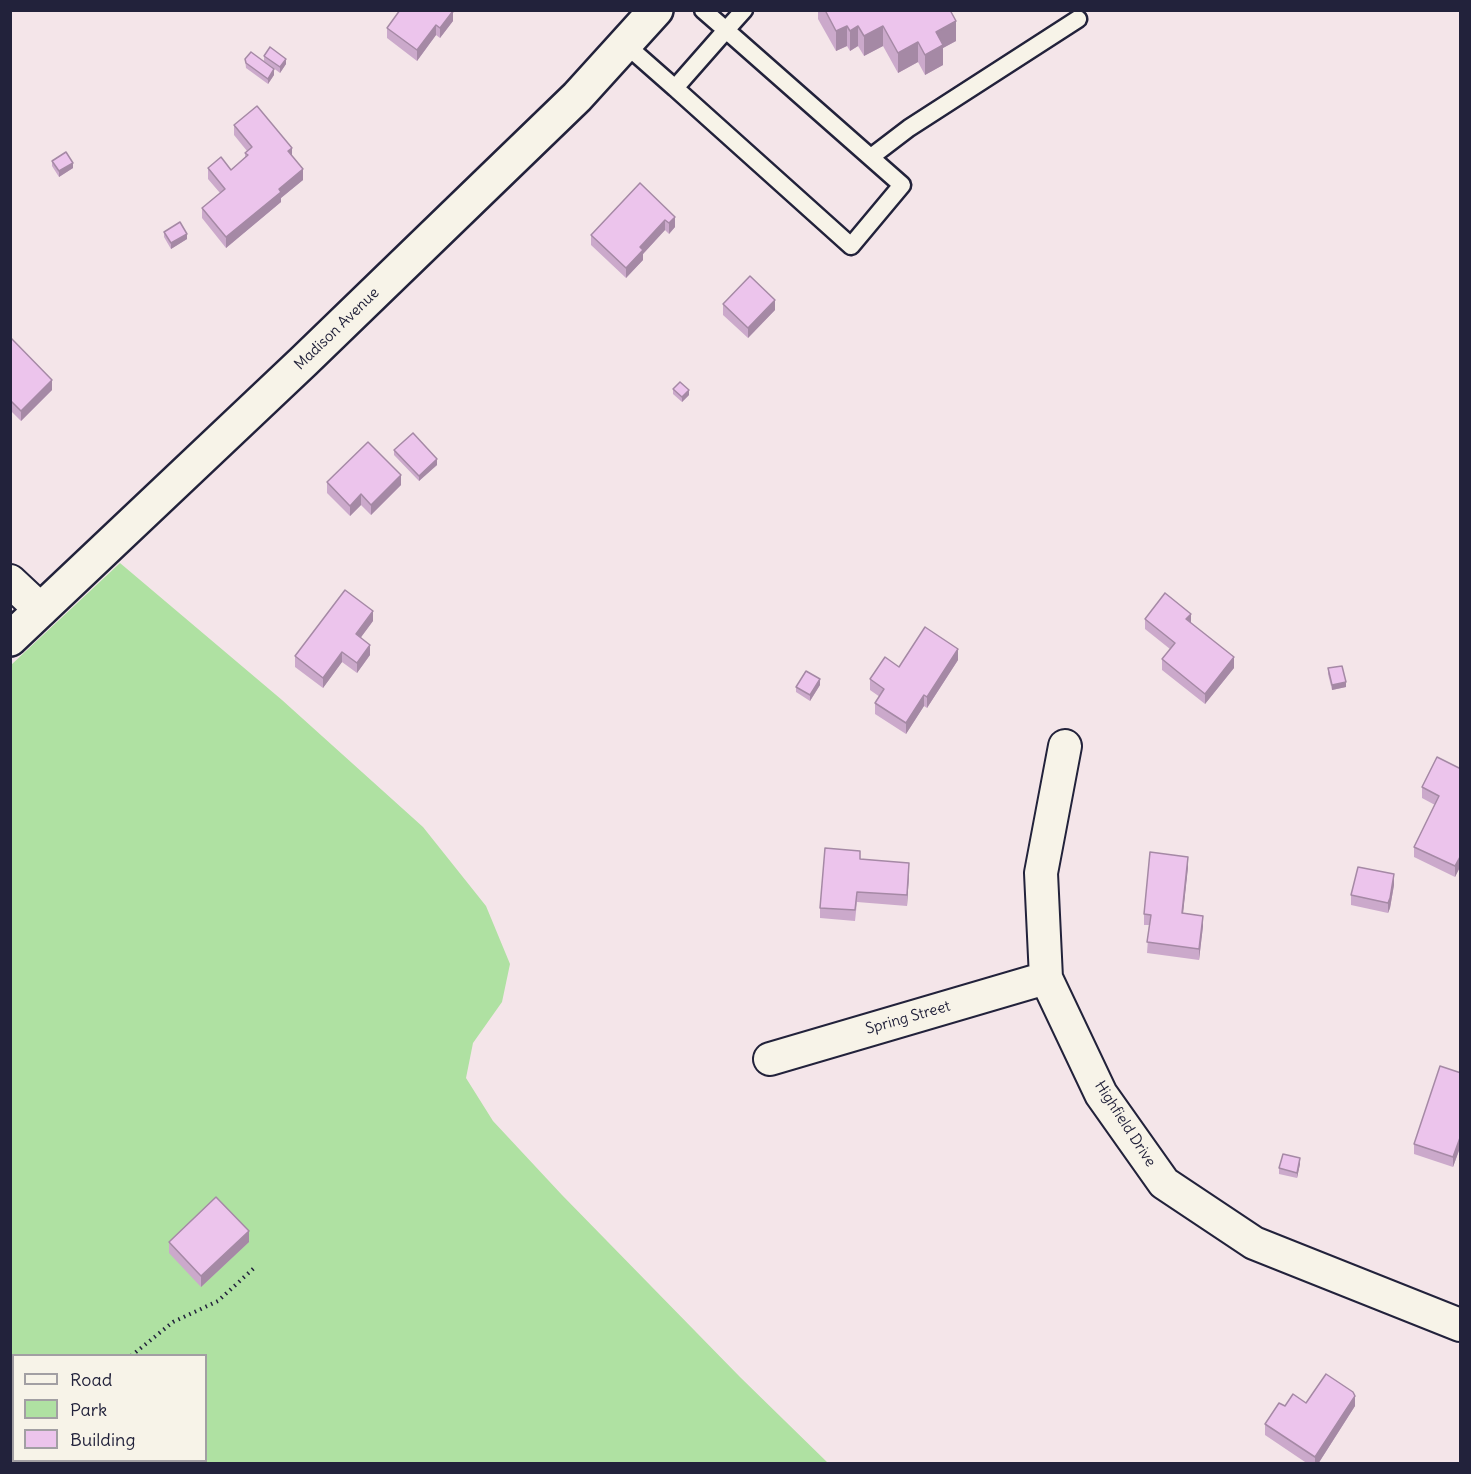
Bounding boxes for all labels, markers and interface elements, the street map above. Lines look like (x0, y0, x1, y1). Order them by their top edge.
street label: Madison Avenue (291, 284, 383, 374)
street label: Spring Street (864, 997, 952, 1039)
street label: Highfield Drive (1091, 1078, 1159, 1170)
legend (12, 1354, 207, 1462)
text: Road (70, 1368, 112, 1391)
text: Park (70, 1398, 107, 1421)
text: Building (70, 1428, 135, 1451)

